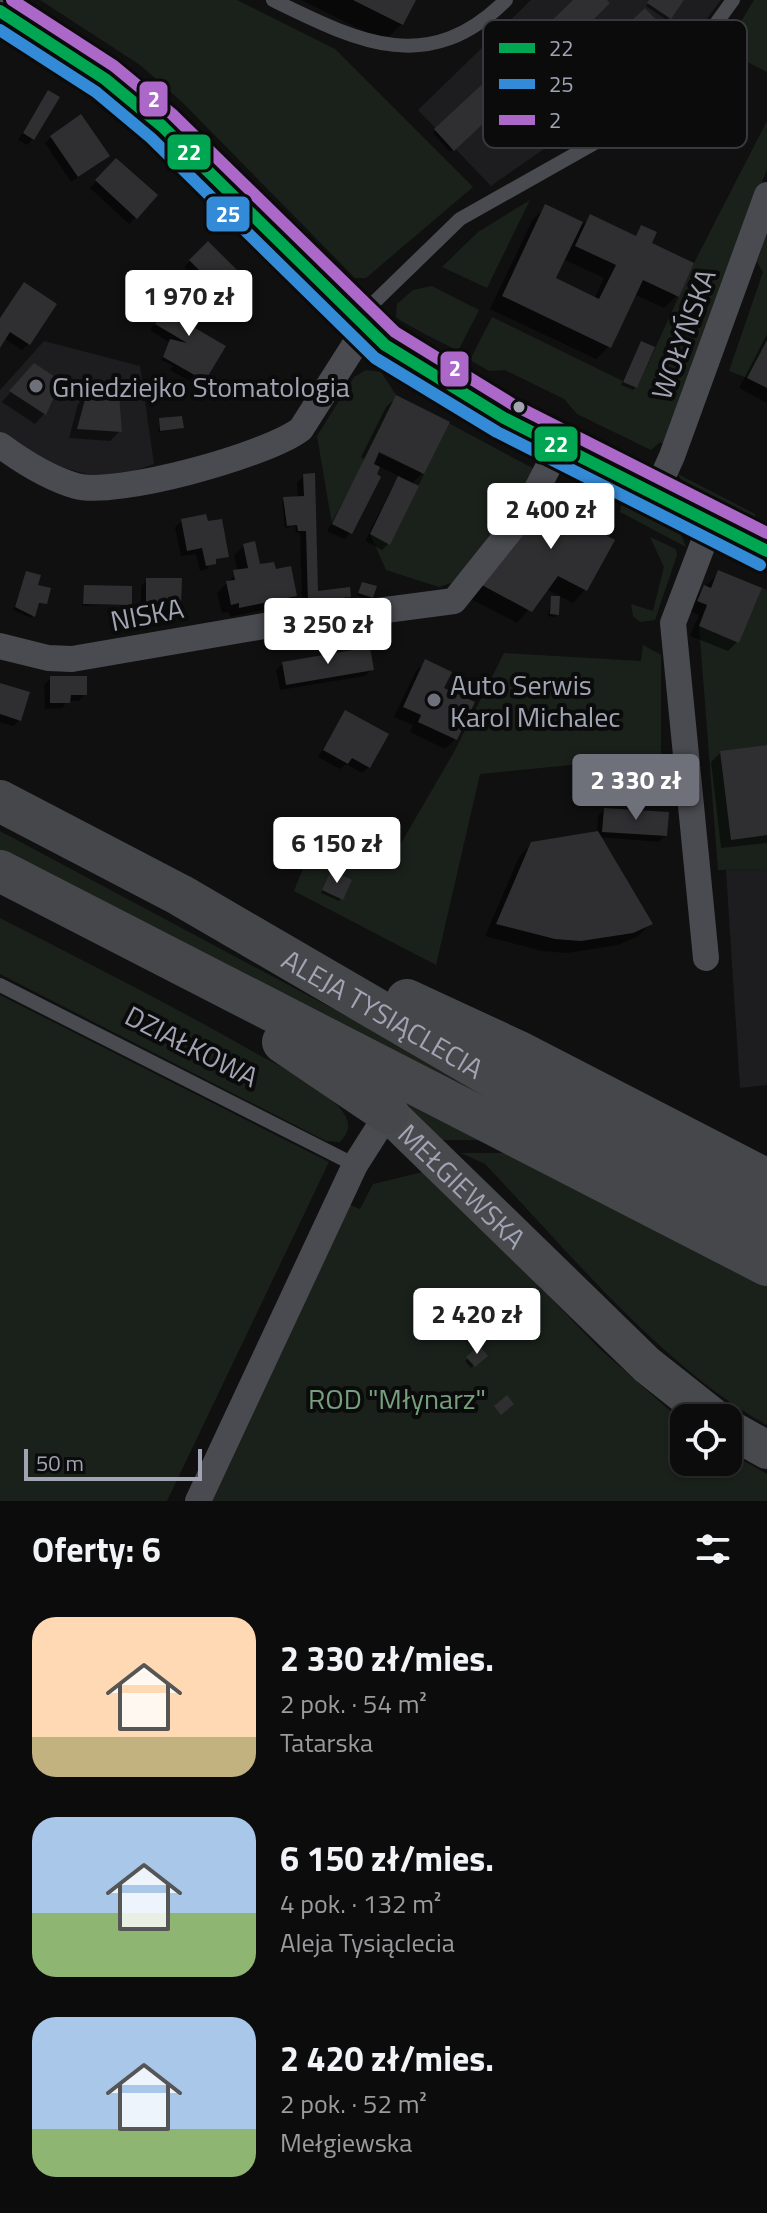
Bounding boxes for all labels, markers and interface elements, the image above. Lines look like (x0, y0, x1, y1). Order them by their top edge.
legend (483, 20, 747, 148)
text: 22 (549, 31, 574, 65)
text: 25 (549, 67, 574, 101)
line badge: 2 (138, 80, 169, 118)
text: 2 (148, 82, 160, 116)
text: 2 (549, 103, 561, 137)
line badge: 22 (166, 133, 212, 171)
text: 22 (177, 135, 201, 169)
line badge: 25 (205, 195, 251, 233)
text: 25 (216, 197, 240, 231)
street label: WOŁYŃSKA (640, 262, 727, 405)
pin: 1 970 zł (106, 270, 272, 338)
text: 1 970 zł (143, 276, 235, 315)
line badge: 2 (439, 350, 470, 388)
text: 2 (449, 351, 461, 385)
place label: Gniedziejko Stomatologia (52, 365, 350, 408)
marker: Gniedziejko Stomatologia (27, 377, 45, 395)
unlabelled marker (511, 399, 527, 415)
line badge: 22 (533, 425, 579, 463)
text: 22 (544, 427, 568, 461)
pin: 2 400 zł (468, 483, 634, 551)
text: 2 400 zł (505, 489, 597, 528)
street label: NISKA (107, 586, 188, 642)
pin: 3 250 zł (245, 598, 411, 666)
text: 3 250 zł (282, 604, 374, 643)
place label: Auto Serwis Karol Michalec (450, 663, 621, 738)
marker: Auto Serwis Karol Michalec (425, 691, 443, 709)
pin: 2 330 zł (553, 754, 719, 822)
text: 2 330 zł (590, 760, 682, 799)
pin: 6 150 zł (254, 817, 420, 885)
text: 6 150 zł (291, 823, 383, 862)
street label: ALEJA TYSIĄCLECIA (274, 937, 492, 1089)
street label: DZIAŁKOWA (118, 994, 266, 1098)
street label: MEŁGIEWSKA (389, 1113, 537, 1258)
pin: 2 420 zł (394, 1288, 560, 1356)
text: 2 420 zł (431, 1294, 523, 1333)
park label: ROD "Młynarz" (308, 1377, 486, 1420)
map controls (670, 1404, 742, 1476)
button: locate (670, 1404, 742, 1476)
scale bar (24, 1445, 202, 1481)
text: 50 m (36, 1446, 84, 1480)
text: Oferty: 6 (32, 1523, 161, 1575)
icon: filters (691, 1527, 735, 1571)
text: 2 330 zł/mies. (280, 1632, 494, 1684)
icon: home (96, 1649, 192, 1745)
text: 2 pok. · 54 m² (280, 1684, 427, 1723)
text: Tatarska (280, 1723, 373, 1762)
text: 6 150 zł/mies. (280, 1832, 494, 1884)
icon: home (96, 1849, 192, 1945)
text: 4 pok. · 132 m² (280, 1884, 441, 1923)
text: Aleja Tysiąclecia (280, 1923, 455, 1962)
text: 2 420 zł/mies. (280, 2032, 494, 2084)
icon: home (96, 2049, 192, 2145)
text: 2 pok. · 52 m² (280, 2084, 427, 2123)
text: Mełgiewska (280, 2123, 412, 2162)

